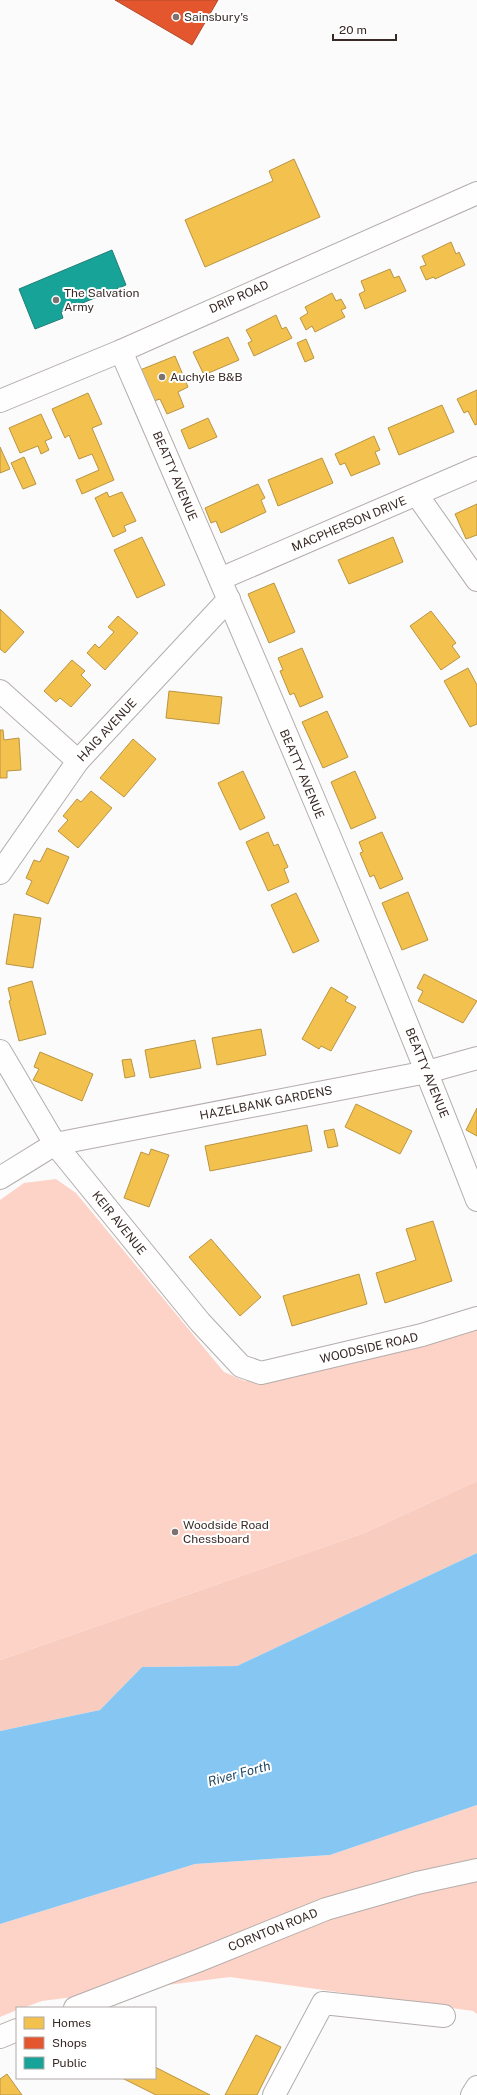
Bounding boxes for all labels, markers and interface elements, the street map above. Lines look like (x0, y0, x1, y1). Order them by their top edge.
place label: Sainsbury's (184, 10, 248, 24)
marker: Sainsbury's (171, 12, 181, 22)
scale bar (333, 16, 396, 42)
text: 20 m (339, 23, 367, 37)
street label: DRIP ROAD (207, 278, 271, 316)
place label: The Salvation Army (64, 286, 139, 314)
marker: The Salvation Army (51, 295, 61, 305)
place label: Auchyle B&B (170, 370, 243, 384)
marker: Auchyle B&B (157, 372, 167, 382)
street label: BEATTY AVENUE (150, 429, 200, 523)
street label: MACPHERSON DRIVE (290, 493, 408, 555)
street label: HAIG AVENUE (74, 696, 140, 764)
street label: BEATTY AVENUE (277, 727, 327, 821)
street label: BEATTY AVENUE (403, 1026, 451, 1120)
street label: HAZELBANK GARDENS (198, 1083, 334, 1123)
street label: KEIR AVENUE (89, 1188, 149, 1258)
street label: WOODSIDE ROAD (319, 1330, 419, 1366)
place label: Woodside Road Chessboard (183, 1518, 269, 1546)
marker: Woodside Road Chessboard (170, 1527, 180, 1537)
water label: River Forth (206, 1758, 272, 1789)
street label: CORNTON ROAD (226, 1906, 320, 1954)
legend (16, 2007, 156, 2079)
text: Homes (52, 2016, 91, 2030)
text: Shops (52, 2036, 87, 2050)
text: Public (52, 2056, 87, 2070)

